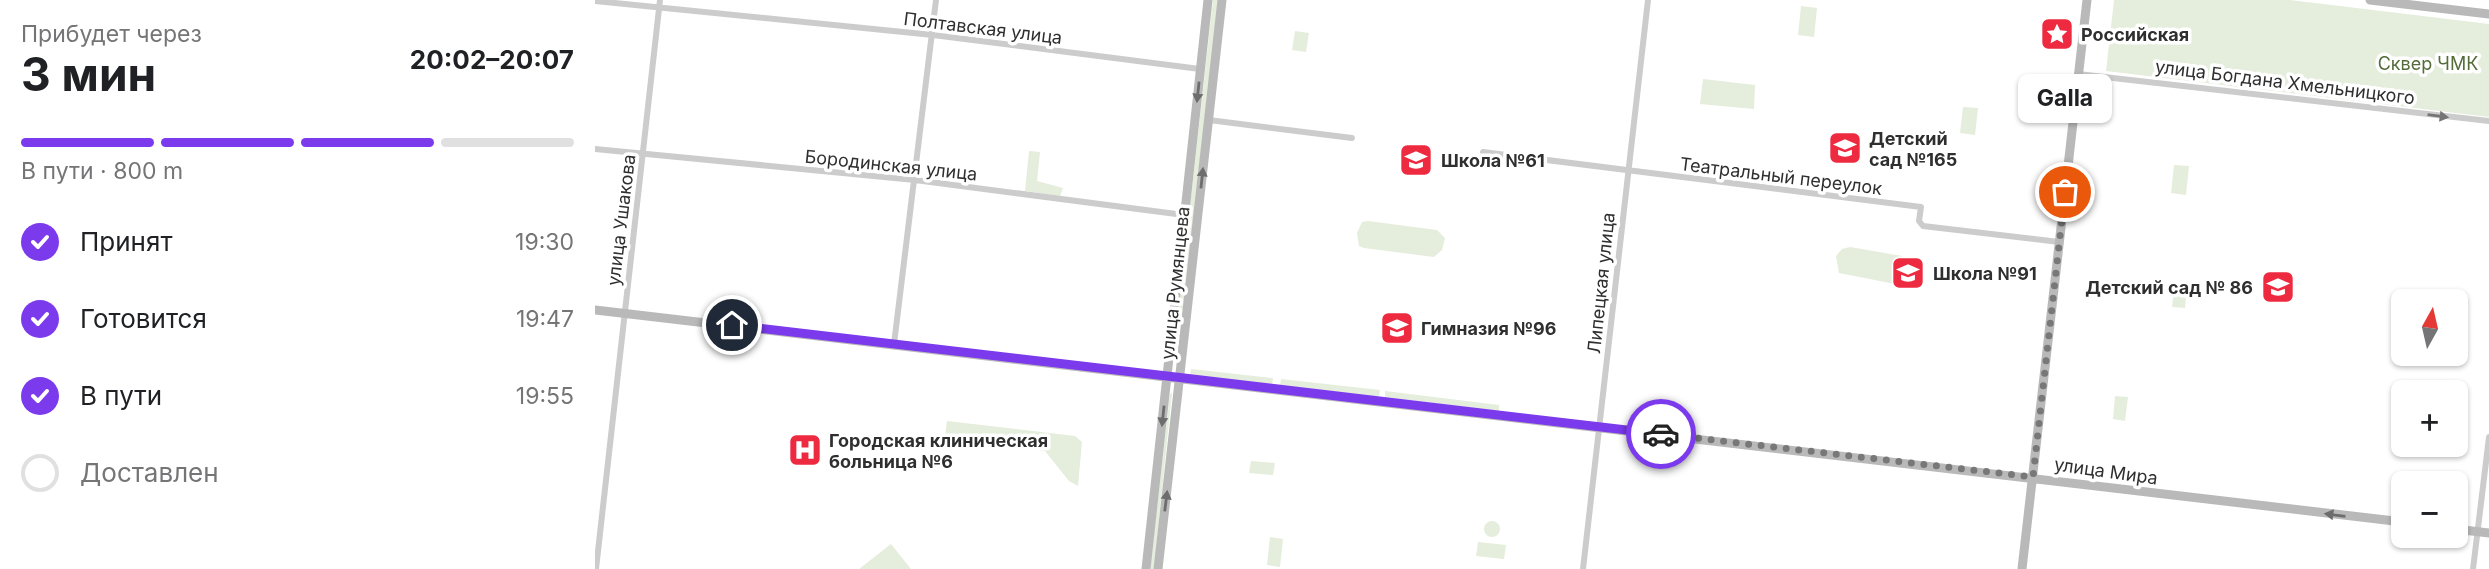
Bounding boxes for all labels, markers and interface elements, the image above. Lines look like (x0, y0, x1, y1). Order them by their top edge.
street label: Полтавская улица (903, 8, 1063, 48)
place icon: Российская (2038, 15, 2076, 53)
text: Прибудет через (21, 20, 202, 48)
place label: Российская (2081, 24, 2189, 45)
text: 20:02–20:07 (410, 44, 574, 75)
text: 3 мин (21, 46, 156, 102)
park label: Сквер ЧМК (2378, 53, 2478, 74)
street label: улица Богдана Хмельницкого (2154, 56, 2416, 108)
callout: Galla (2018, 73, 2112, 122)
one-way arrow (1192, 81, 1203, 103)
text: Galla (2037, 84, 2093, 112)
one-way arrow (2427, 110, 2449, 121)
place label: Детский сад №165 (1869, 128, 1957, 170)
school or university icon: Детский сад №165 (1826, 129, 1864, 167)
school or university icon: Школа №61 (1397, 141, 1435, 179)
street label: Бородинская улица (804, 146, 978, 184)
place label: Школа №61 (1441, 150, 1545, 171)
street label: улица Ушакова (603, 153, 639, 287)
street label: Театральный переулок (1679, 153, 1883, 199)
text: В пути · 800 m (21, 157, 183, 185)
pin (2035, 162, 2095, 222)
one-way arrow (1197, 167, 1208, 189)
icon: bag (2046, 173, 2084, 211)
street label: улица Румянцева (1157, 205, 1193, 361)
street label: Липецкая улица (1583, 211, 1619, 355)
icon: check (21, 223, 59, 261)
text: Принят (80, 226, 173, 257)
text: 19:30 (515, 228, 574, 256)
school or university icon: Школа №91 (1889, 254, 1927, 292)
place label: Школа №91 (1933, 263, 2037, 284)
school or university icon: Детский сад № 86 (2259, 268, 2297, 306)
place label: Детский сад № 86 (2085, 277, 2253, 298)
north arrow (2391, 289, 2467, 366)
map controls (2391, 289, 2468, 548)
pin (702, 295, 762, 355)
icon: check (21, 300, 59, 338)
text: Готовится (80, 303, 207, 334)
text: 19:47 (516, 305, 574, 333)
icon: home (713, 306, 751, 344)
school or university icon: Гимназия №96 (1378, 309, 1416, 347)
place label: Гимназия №96 (1421, 318, 1556, 339)
icon: check (21, 377, 59, 415)
text: В пути (80, 380, 162, 411)
button: + (2391, 380, 2468, 457)
text: 19:55 (516, 382, 574, 410)
courier (1626, 399, 1696, 469)
one-way arrow (1157, 405, 1168, 427)
icon: car (1642, 415, 1680, 453)
place label: Городская клиническая больница №6 (829, 430, 1048, 472)
hospital icon: Городская клиническая больница №6 (786, 431, 824, 469)
street label: улица Мира (2053, 453, 2159, 489)
text: Доставлен (80, 457, 219, 488)
button: − (2391, 471, 2468, 548)
one-way arrow (1160, 490, 1171, 512)
one-way arrow (2324, 509, 2346, 520)

